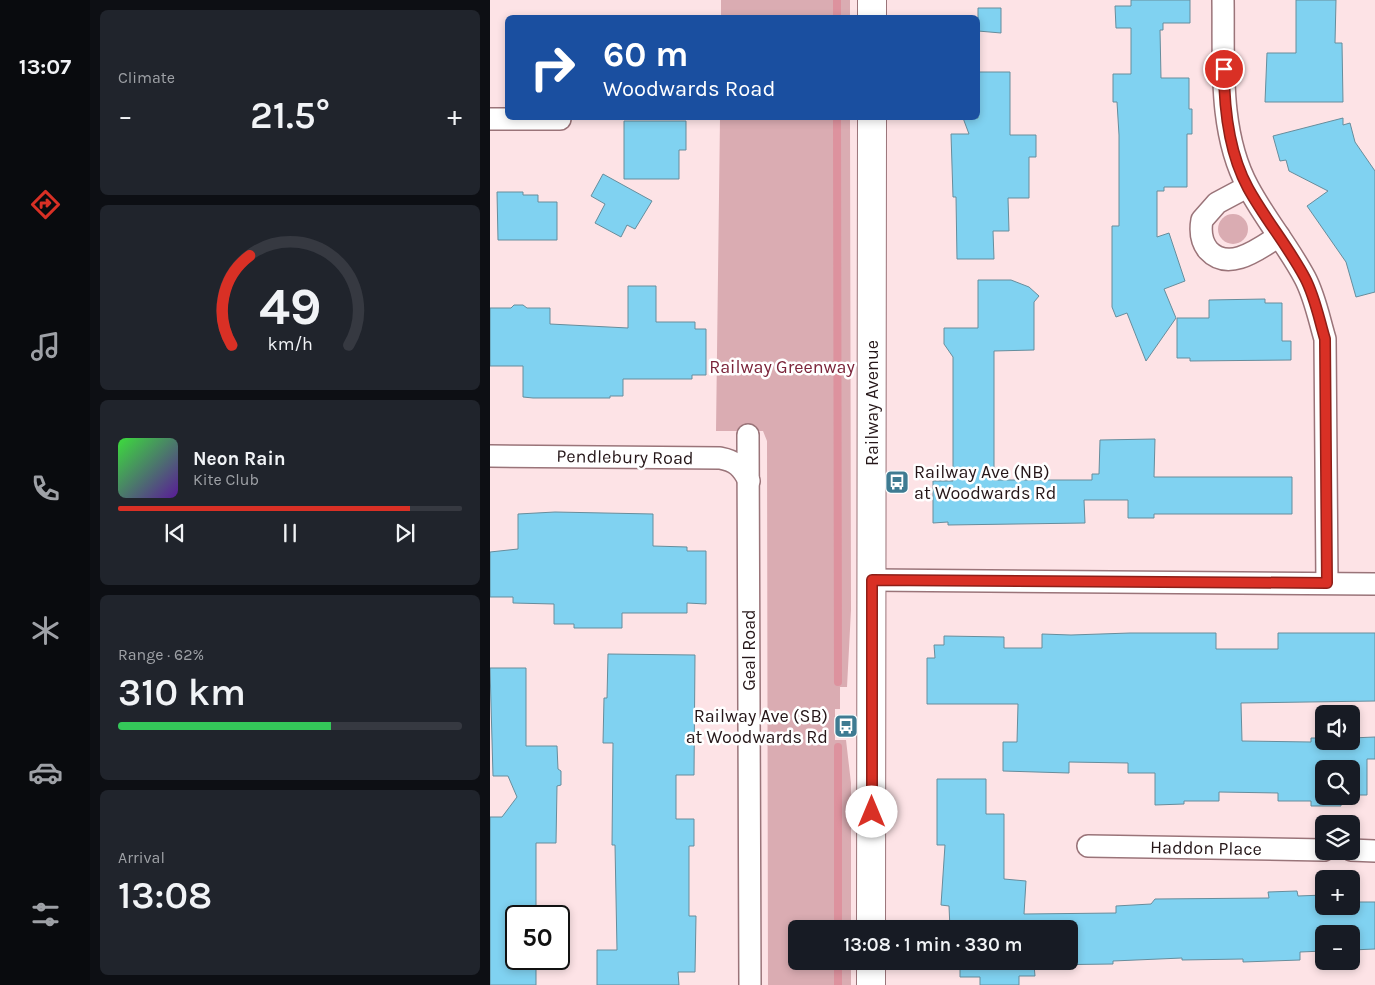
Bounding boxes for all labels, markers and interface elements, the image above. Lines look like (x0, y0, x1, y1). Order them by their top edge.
text: 60 m (603, 34, 688, 75)
icon: right (520, 35, 585, 100)
pin (1203, 48, 1245, 90)
text: 13:07 (19, 54, 71, 80)
icon: arrive (1210, 55, 1238, 83)
text: Climate (118, 68, 175, 87)
text: Woodwards Road (603, 76, 776, 102)
text: 21.5° (250, 93, 330, 138)
text: − (118, 99, 133, 132)
text: + (447, 99, 462, 132)
icon: directions (28, 187, 63, 222)
text: 49 (259, 276, 321, 337)
icon: music (28, 329, 63, 364)
text: km/h (267, 334, 313, 355)
street label: Railway Avenue (861, 340, 883, 466)
park label: Railway Greenway (709, 356, 855, 378)
street label: Pendlebury Road (556, 445, 694, 469)
text: Neon Rain (193, 448, 286, 470)
place label: Railway Ave (NB) at Woodwards Rd (914, 461, 1056, 504)
bus stop icon: Railway Ave (NB) at Woodwards Rd (884, 469, 910, 495)
text: Kite Club (193, 470, 259, 489)
icon: phone (28, 471, 63, 506)
icon: previous (161, 519, 189, 547)
icon: pause (276, 519, 304, 547)
icon: next (391, 519, 419, 547)
street label: Geal Road (738, 609, 760, 691)
icon: climate (28, 613, 63, 648)
text: Range · 62% (118, 645, 204, 664)
text: 310 km (118, 670, 246, 715)
place label: Railway Ave (SB) at Woodwards Rd (686, 705, 828, 748)
map controls (1315, 705, 1360, 970)
button: sound (1315, 705, 1360, 750)
bus stop icon: Railway Ave (SB) at Woodwards Rd (833, 713, 859, 739)
icon: car (28, 755, 63, 790)
button: search (1315, 760, 1360, 805)
position arrow (845, 785, 897, 837)
button: layers (1315, 815, 1360, 860)
street label: Haddon Place (1150, 836, 1262, 860)
text: Arrival (118, 848, 165, 867)
button: + (1315, 870, 1360, 915)
text: 13:08 (118, 873, 212, 918)
icon: filters (28, 897, 63, 932)
speed limit sign: 50 (505, 905, 570, 970)
button: − (1315, 925, 1360, 970)
text: 13:08 · 1 min · 330 m (844, 934, 1022, 956)

